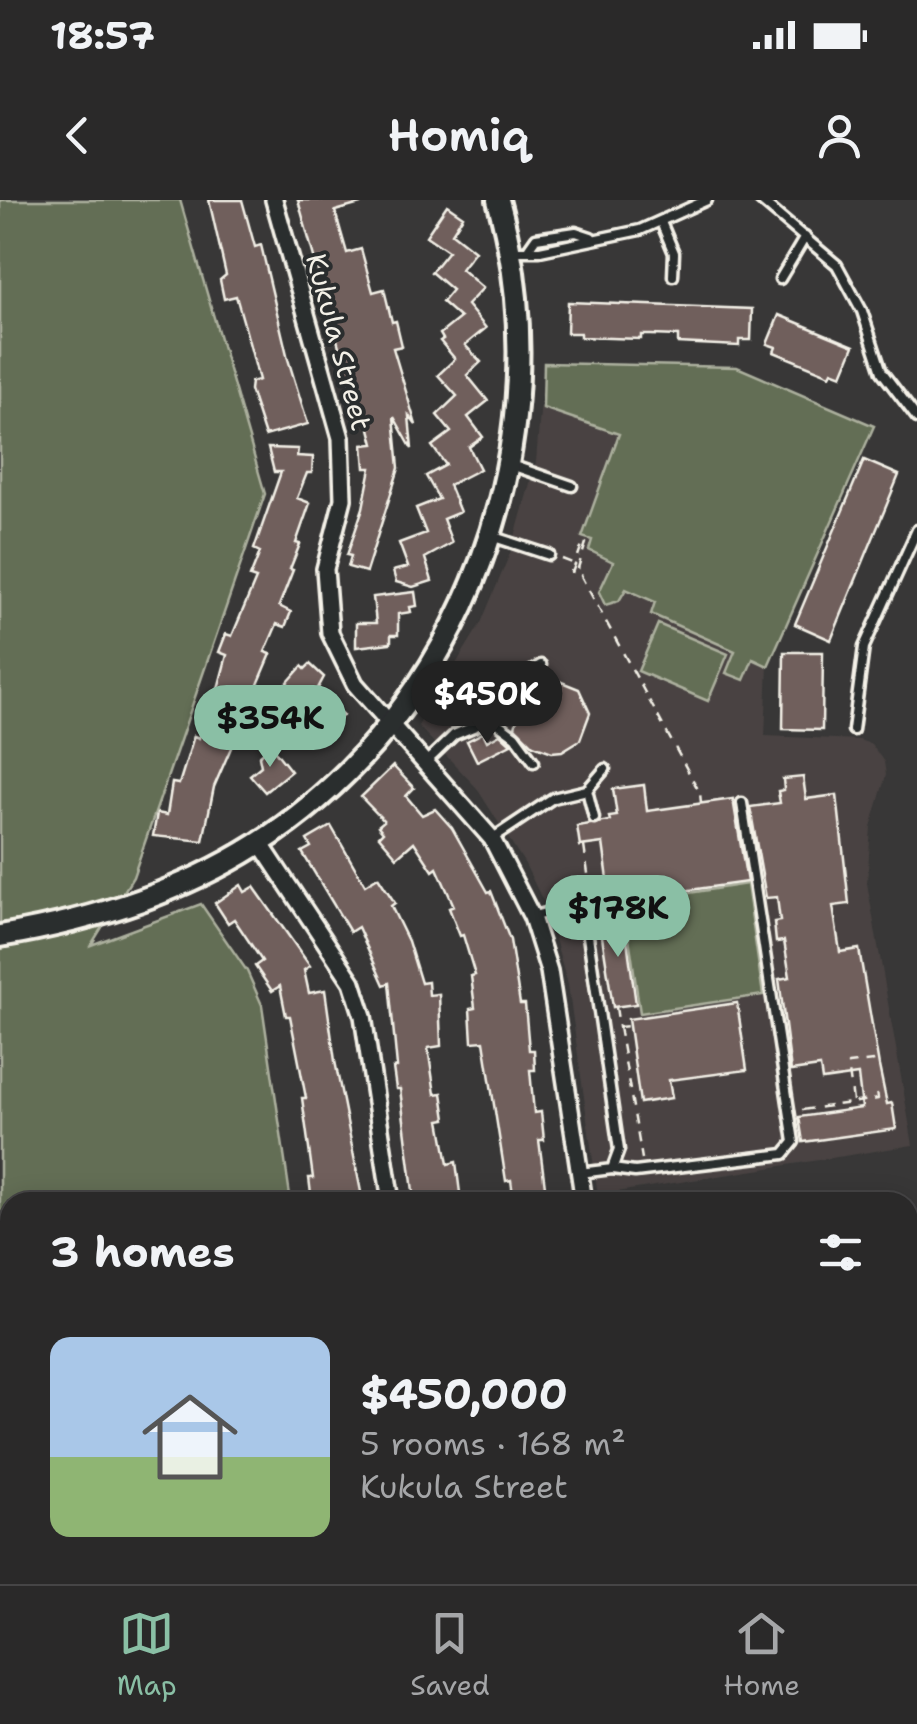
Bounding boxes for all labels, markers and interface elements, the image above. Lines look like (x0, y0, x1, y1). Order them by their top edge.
text: 18:57 (50, 10, 155, 61)
text: Homiq (388, 105, 529, 165)
icon: back (50, 108, 105, 163)
icon: person (812, 108, 867, 163)
street label: Kukula Street (297, 249, 381, 435)
pin: $450K (417, 661, 557, 746)
text: $450K (433, 672, 541, 715)
pin: $354K (200, 685, 340, 770)
text: $354K (216, 696, 324, 739)
pin: $178K (548, 875, 688, 960)
text: $178K (567, 886, 669, 929)
text: 3 homes (50, 1224, 235, 1280)
icon: filters (813, 1225, 868, 1280)
text: $450,000 (360, 1366, 568, 1422)
icon: home (130, 1377, 250, 1497)
text: 5 rooms · 168 m² (360, 1422, 626, 1465)
text: Kukula Street (360, 1465, 568, 1508)
tab: Map (117, 1606, 177, 1704)
tab: Saved (410, 1606, 490, 1704)
tab: Home (723, 1606, 800, 1704)

